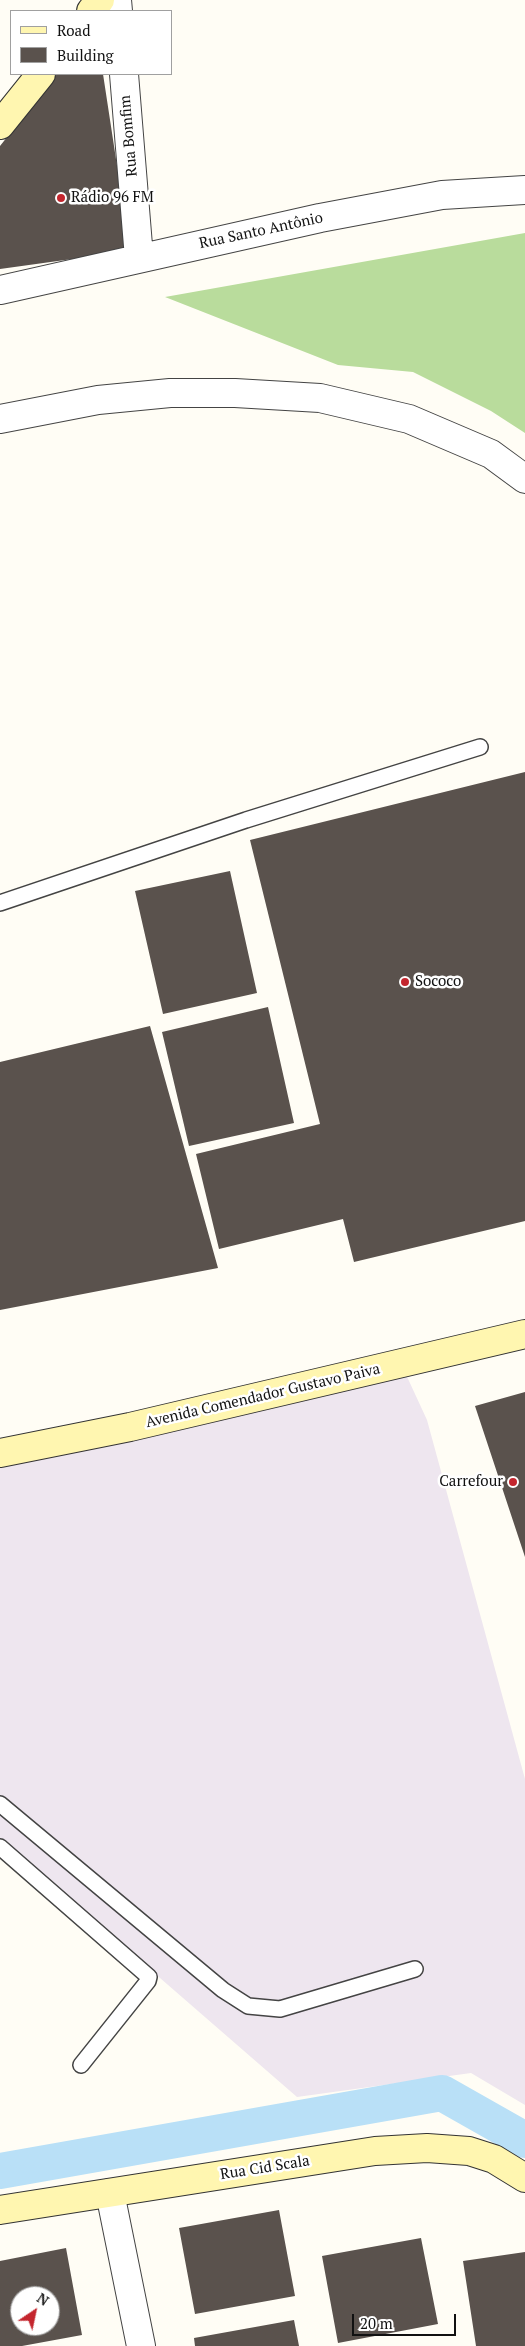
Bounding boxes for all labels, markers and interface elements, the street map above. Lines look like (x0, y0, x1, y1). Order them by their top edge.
legend (10, 10, 172, 75)
text: Road (57, 20, 90, 40)
text: Building (57, 45, 114, 65)
street label: Rua Bomfim (116, 94, 142, 178)
place label: Rádio 96 FM (71, 189, 154, 207)
marker: Rádio 96 FM (55, 192, 67, 204)
street label: Rua Santo Antônio (197, 209, 325, 253)
place label: Sococo (415, 973, 461, 991)
marker: Sococo (399, 976, 411, 988)
street label: Avenida Comendador Gustavo Paiva (144, 1360, 382, 1432)
place label: Carrefour (439, 1473, 503, 1491)
marker: Carrefour (507, 1476, 519, 1488)
street label: Rua Cid Scala (219, 2152, 311, 2184)
north arrow (10, 2286, 60, 2336)
text: N (33, 2288, 53, 2310)
scale bar (355, 2304, 459, 2336)
text: 20 m (360, 2313, 393, 2333)

